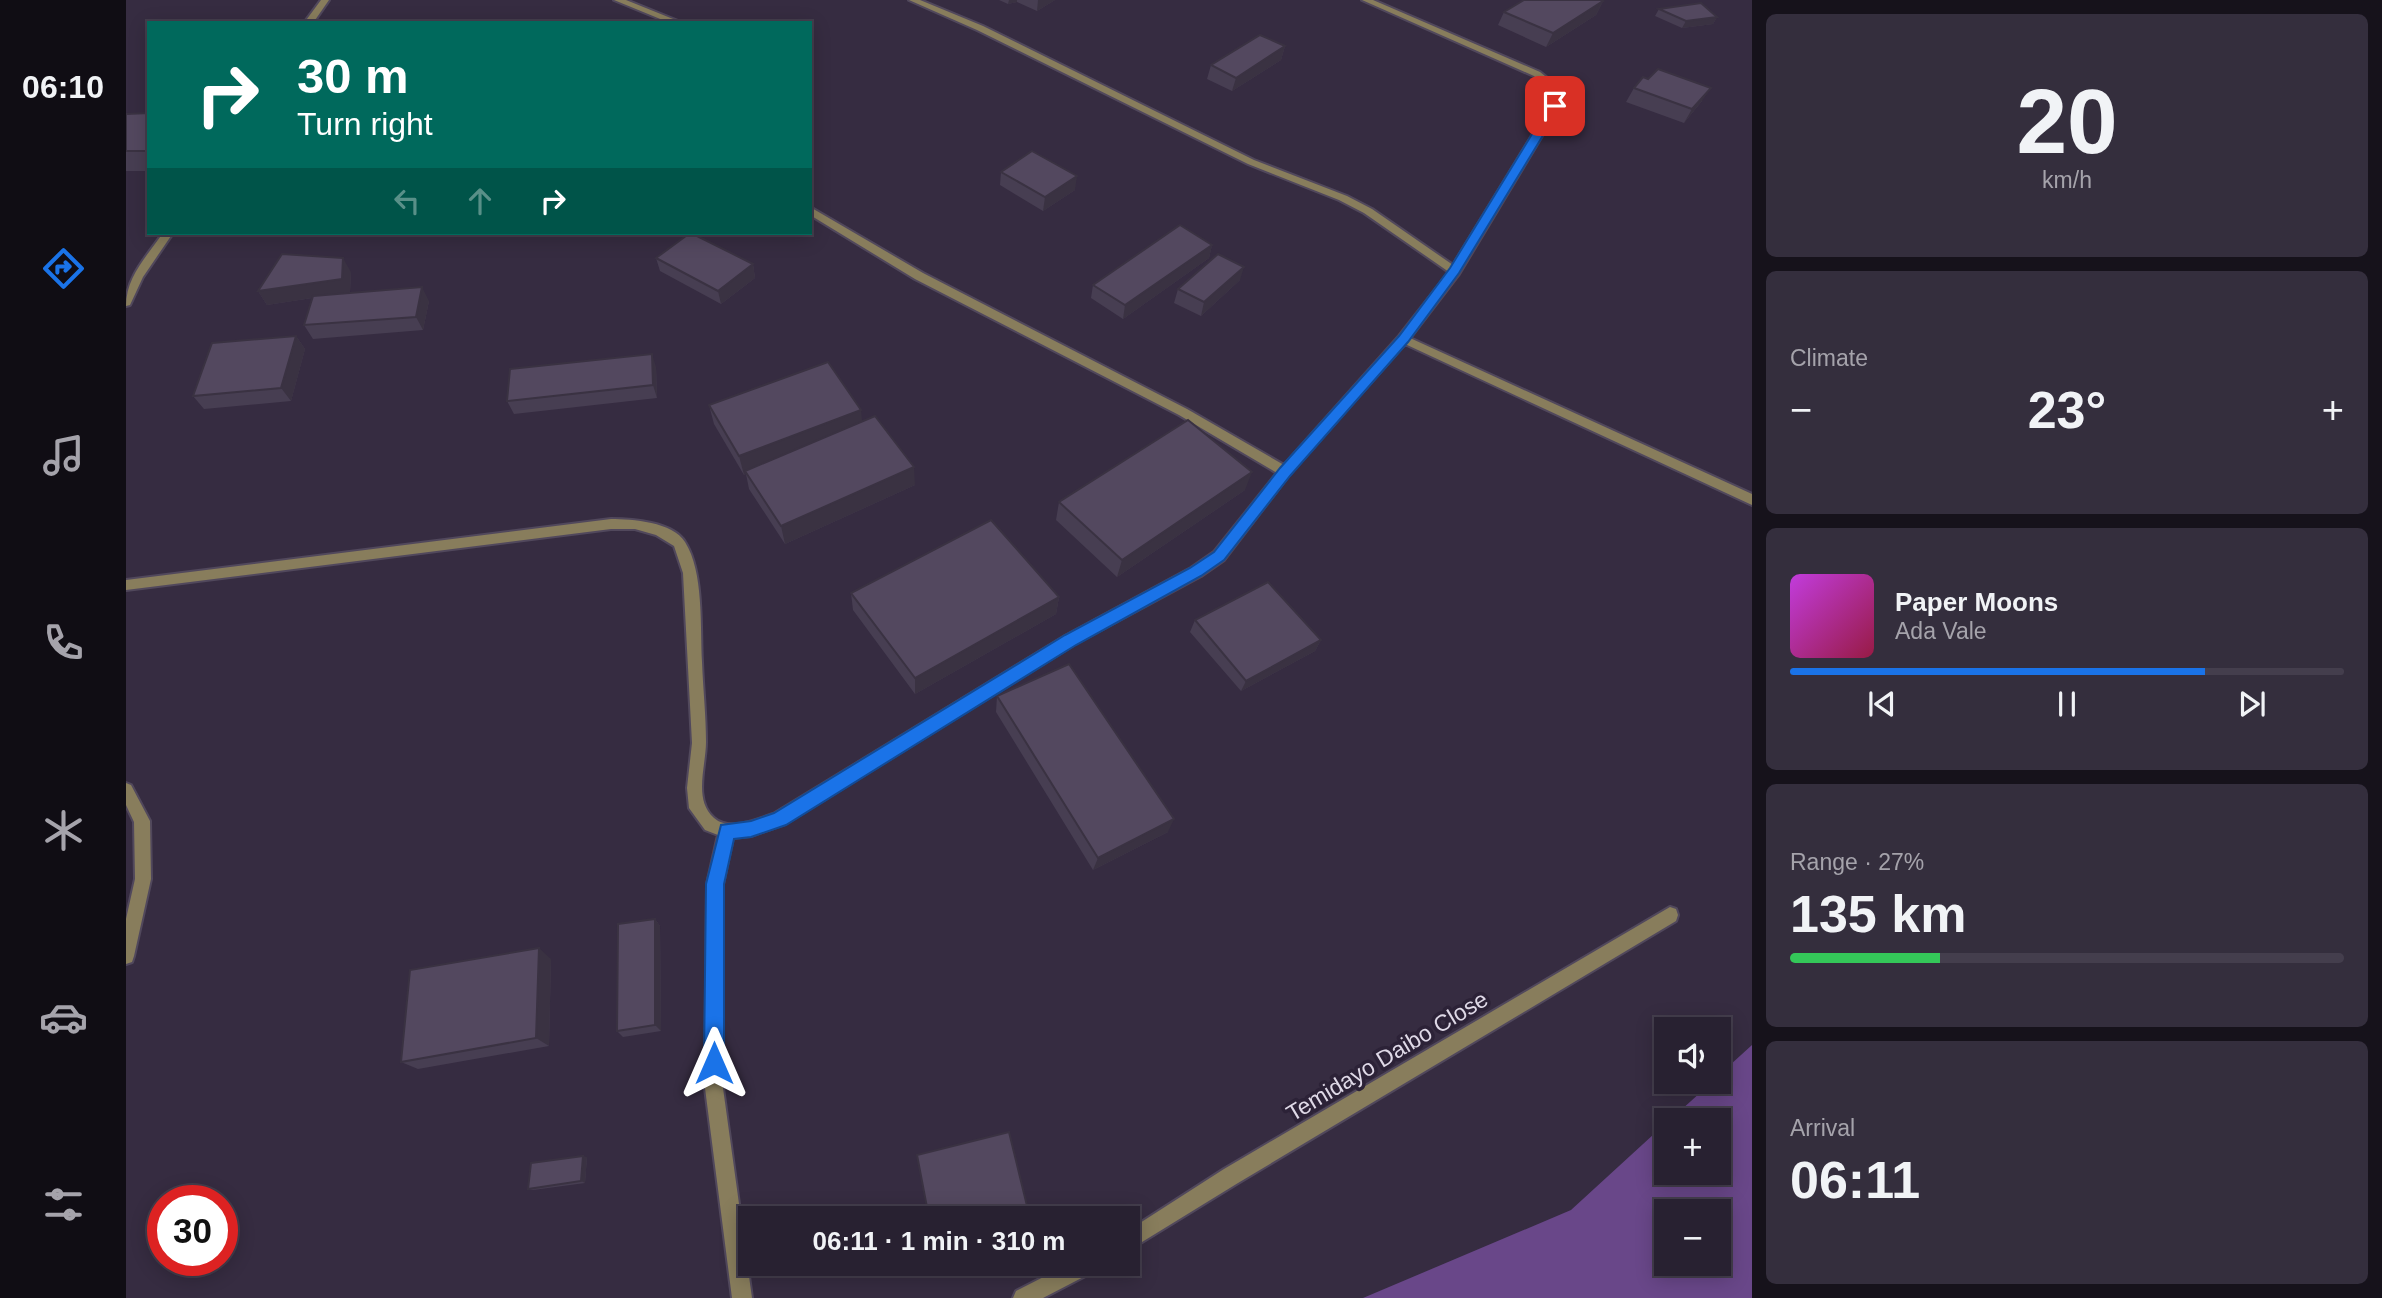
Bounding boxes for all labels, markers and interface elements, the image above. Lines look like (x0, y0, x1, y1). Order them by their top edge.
icon: right (182, 49, 273, 140)
text: 30 m (297, 49, 409, 103)
text: 06:10 (22, 69, 104, 105)
text: 20 (2016, 71, 2118, 172)
pin (1525, 76, 1585, 136)
icon: arrive (1536, 87, 1574, 125)
text: Turn right (297, 106, 433, 142)
text: km/h (2042, 167, 2092, 193)
icon: left (388, 182, 426, 220)
icon: ahead (461, 182, 499, 220)
icon: right (534, 182, 572, 220)
icon: directions (39, 244, 88, 293)
text: Climate (1790, 345, 1868, 371)
text: 23° (2028, 381, 2106, 439)
text: − (1790, 389, 1812, 431)
text: + (2322, 389, 2344, 431)
icon: music (39, 431, 88, 480)
text: Paper Moons (1895, 587, 2058, 617)
icon: phone (39, 618, 88, 667)
text: Ada Vale (1895, 618, 1987, 644)
icon: previous (1863, 685, 1901, 723)
icon: pause (2048, 685, 2086, 723)
icon: next (2233, 685, 2271, 723)
icon: climate (39, 806, 88, 855)
text: Range · 27% (1790, 849, 1924, 875)
text: 135 km (1790, 885, 1966, 943)
street label: Temidayo Daibo Close (1282, 986, 1492, 1126)
icon: car (39, 993, 88, 1042)
map controls (1654, 1017, 1731, 1276)
button: sound (1654, 1017, 1731, 1094)
position arrow (677, 1026, 751, 1100)
button: + (1654, 1108, 1731, 1185)
text: Arrival (1790, 1115, 1855, 1141)
text: 06:11 (1790, 1151, 1920, 1209)
icon: filters (39, 1180, 88, 1229)
speed limit sign: 30 (147, 1185, 238, 1276)
button: − (1654, 1199, 1731, 1276)
text: 06:11 · 1 min · 310 m (813, 1226, 1065, 1256)

